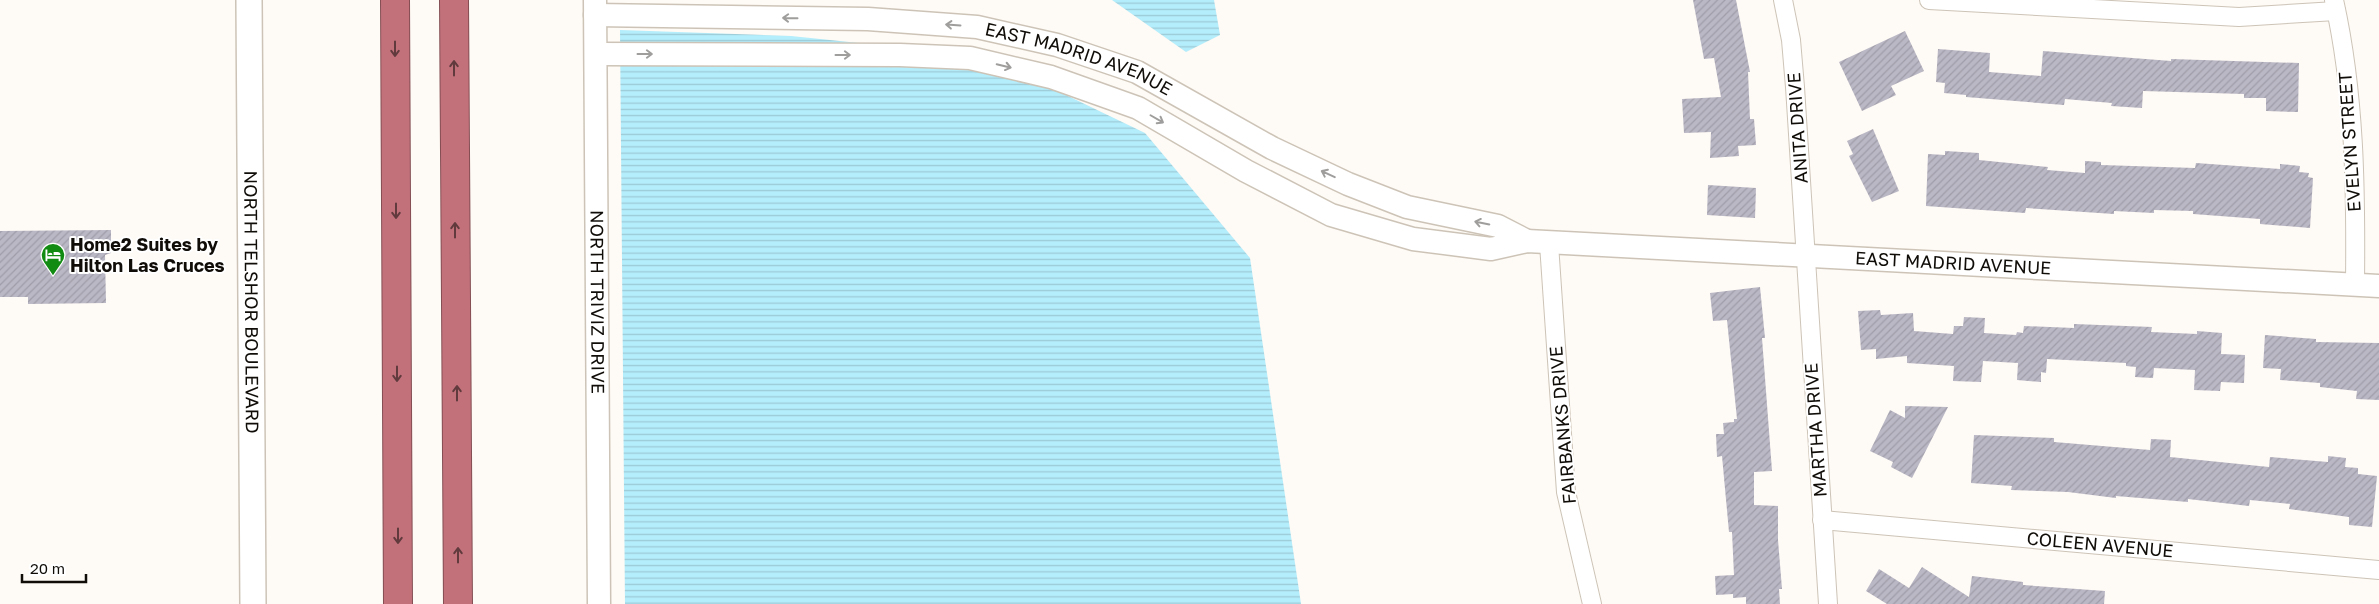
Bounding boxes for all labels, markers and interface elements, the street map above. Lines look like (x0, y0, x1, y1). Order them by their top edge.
one-way arrow (783, 13, 799, 22)
street label: EAST MADRID AVENUE (983, 17, 1176, 100)
one-way arrow (945, 20, 961, 30)
one-way arrow (390, 40, 400, 56)
one-way arrow (636, 49, 653, 59)
one-way arrow (834, 50, 850, 60)
one-way arrow (449, 60, 459, 76)
one-way arrow (996, 62, 1012, 71)
street label: EVELYN STREET (2333, 71, 2365, 213)
street label: ANITA DRIVE (1782, 72, 1812, 184)
one-way arrow (1150, 114, 1165, 124)
one-way arrow (1321, 169, 1336, 178)
street label: NORTH TELSHOR BOULEVARD (240, 170, 264, 434)
one-way arrow (391, 202, 401, 219)
street label: NORTH TRIVIZ DRIVE (586, 210, 610, 394)
one-way arrow (1474, 217, 1490, 227)
one-way arrow (451, 223, 460, 239)
place label: Home2 Suites by Hilton Las Cruces (70, 233, 225, 276)
hotel icon: Home2 Suites by Hilton Las Cruces (40, 242, 66, 276)
street label: EAST MADRID AVENUE (1855, 246, 2052, 279)
street label: FAIRBANKS DRIVE (1544, 345, 1580, 505)
street label: MARTHA DRIVE (1799, 362, 1831, 498)
one-way arrow (392, 365, 402, 381)
one-way arrow (452, 385, 462, 402)
street label: COLEEN AVENUE (2026, 527, 2174, 561)
one-way arrow (393, 528, 403, 544)
one-way arrow (453, 548, 463, 564)
scale bar (22, 552, 86, 584)
text: 20 m (30, 559, 65, 577)

